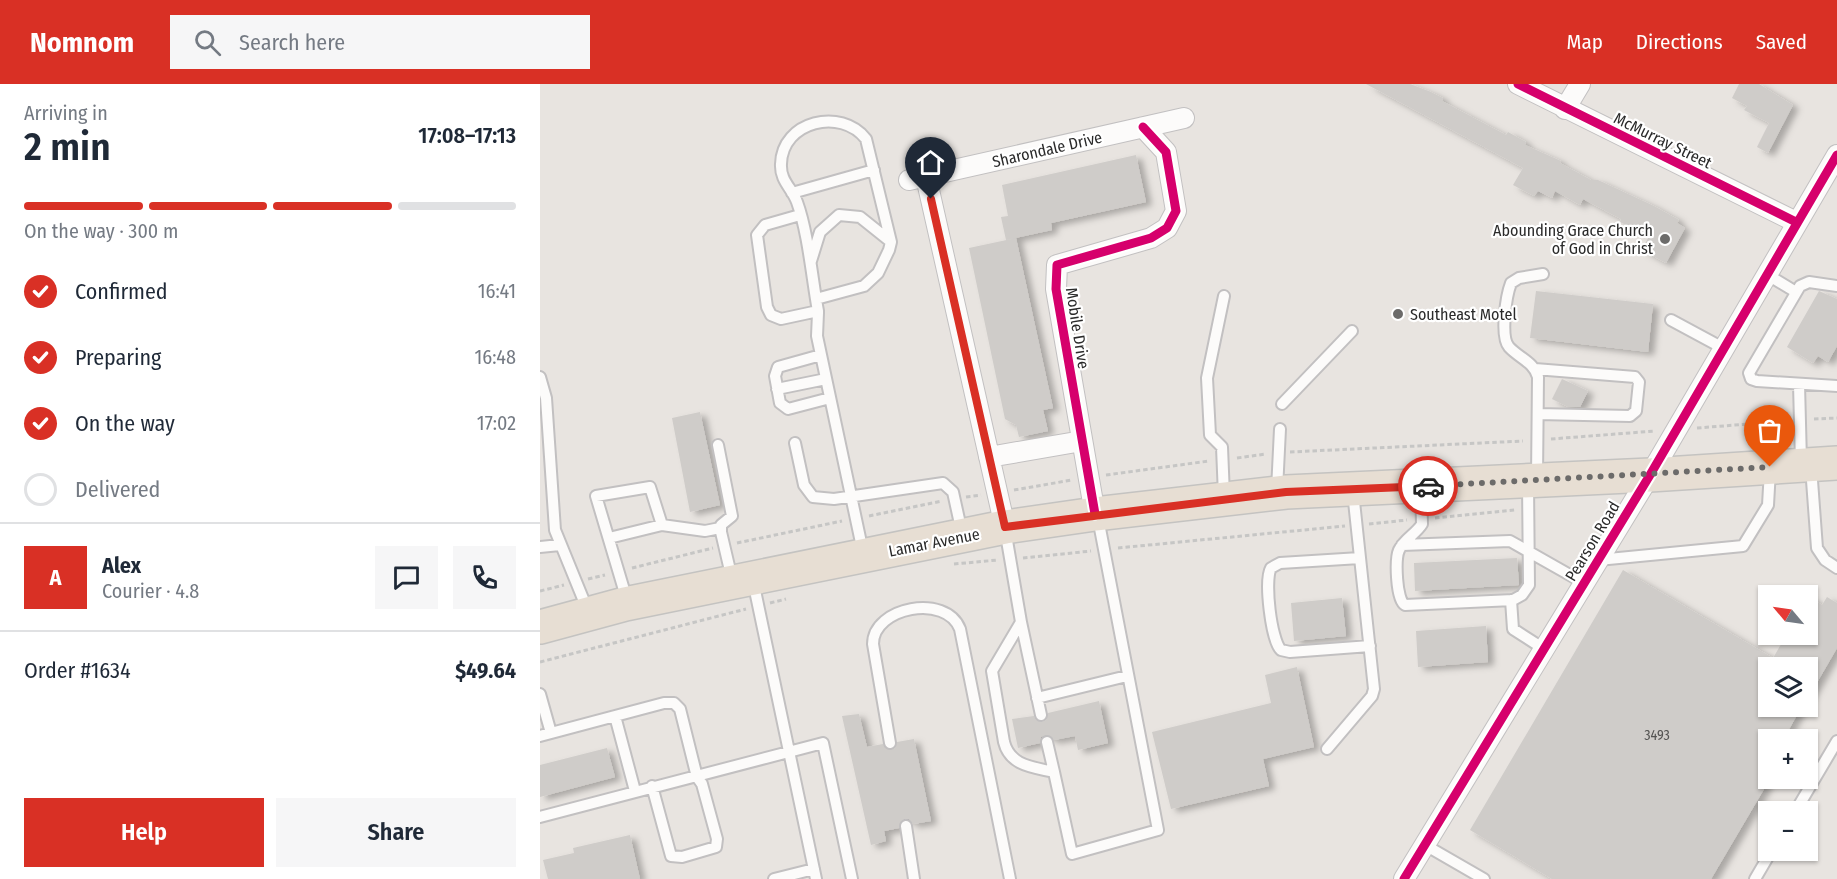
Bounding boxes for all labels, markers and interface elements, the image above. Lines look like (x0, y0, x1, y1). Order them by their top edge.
search box (170, 15, 590, 69)
text: Nomnom (30, 26, 134, 59)
icon: search (191, 26, 224, 59)
text: Search here (239, 29, 345, 56)
text: Map (1566, 29, 1603, 55)
text: Directions (1636, 29, 1723, 55)
text: Saved (1756, 29, 1807, 55)
text: Arriving in (24, 101, 108, 125)
street label: McMurray Street (1611, 109, 1715, 173)
text: 17:08–17:13 (418, 122, 516, 149)
text: 2 min (24, 124, 111, 170)
street label: Sharondale Drive (990, 128, 1104, 171)
pin (905, 137, 956, 199)
icon: home (914, 146, 947, 179)
text: On the way · 300 m (24, 219, 178, 243)
place label: Abounding Grace Church of God in Christ (1493, 221, 1654, 258)
marker: Abounding Grace Church of God in Christ (1658, 232, 1672, 246)
icon: check (24, 275, 57, 308)
text: Confirmed (75, 278, 168, 305)
text: 16:41 (478, 279, 516, 303)
street label: Mobile Drive (1062, 286, 1093, 370)
place label: Southeast Motel (1410, 305, 1517, 324)
marker: Southeast Motel (1391, 307, 1405, 321)
icon: check (24, 341, 57, 374)
text: Preparing (75, 344, 161, 371)
text: 16:48 (474, 345, 516, 369)
pin (1744, 405, 1795, 467)
icon: check (24, 407, 57, 440)
text: On the way (75, 410, 175, 437)
text: 17:02 (477, 411, 516, 435)
icon: bag (1753, 414, 1786, 447)
courier (1398, 456, 1458, 516)
icon: car (1412, 470, 1445, 503)
text: Delivered (75, 476, 160, 503)
street label: Pearson Road (1561, 498, 1624, 584)
street label: Lamar Avenue (887, 524, 981, 561)
button: chat (375, 546, 438, 609)
button: phone (453, 546, 516, 609)
text: Alex (102, 552, 141, 579)
text: A (50, 564, 61, 591)
text: Courier · 4.8 (102, 579, 199, 603)
north arrow (1758, 585, 1818, 645)
map controls (1758, 585, 1818, 861)
text: Order #1634 (24, 657, 131, 684)
text: $49.64 (455, 657, 516, 684)
button: layers (1758, 657, 1818, 717)
house number: 3493 (1644, 727, 1670, 744)
button: + (1758, 729, 1818, 789)
button: Help (24, 798, 264, 867)
button: Share (276, 798, 516, 867)
button: − (1758, 801, 1818, 861)

